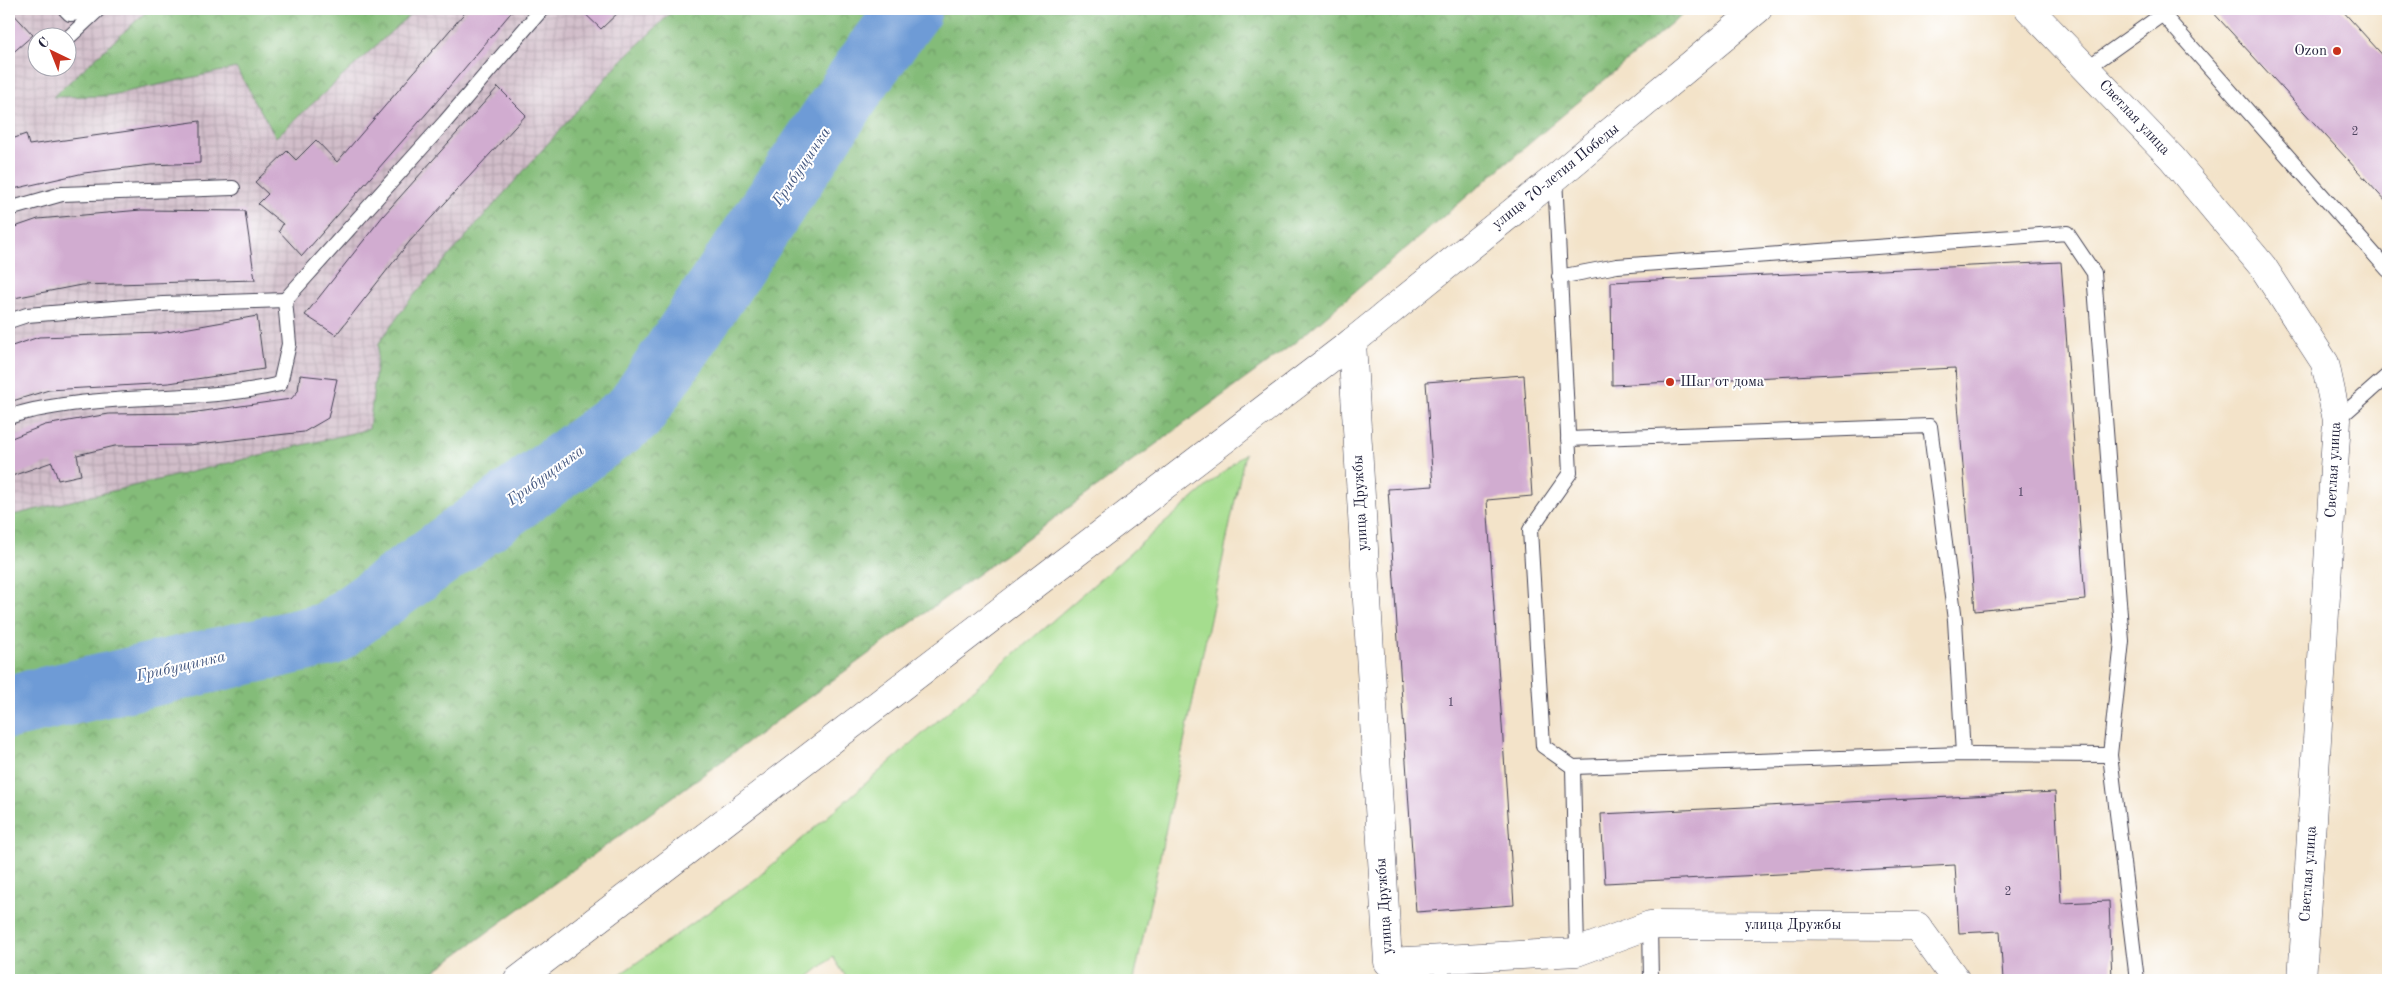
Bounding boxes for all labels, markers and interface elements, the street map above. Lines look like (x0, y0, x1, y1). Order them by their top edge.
north arrow (28, 28, 78, 78)
text: С (36, 35, 52, 51)
place label: Ozon (2294, 44, 2327, 59)
marker: Ozon (2331, 45, 2343, 57)
street label: Светлая улица (2096, 78, 2173, 159)
street label: улица 70-летия Победы (1490, 121, 1622, 233)
water label: Грибущинка (769, 124, 834, 210)
house number: 2 (2352, 126, 2358, 138)
place label: Шаг от дома (1680, 375, 1765, 390)
marker: Шаг от дома (1664, 376, 1676, 388)
street label: Светлая улица (2324, 421, 2344, 518)
water label: Грибущинка (504, 442, 588, 510)
street label: улица Дружбы (1351, 454, 1371, 552)
house number: 1 (2018, 487, 2024, 499)
water label: Грибущинка (134, 649, 228, 685)
house number: 1 (1448, 697, 1454, 709)
street label: Светлая улица (2298, 825, 2320, 923)
street label: улица Дружбы (1374, 857, 1396, 955)
house number: 2 (2005, 886, 2011, 898)
street label: улица Дружбы (1745, 918, 1841, 933)

